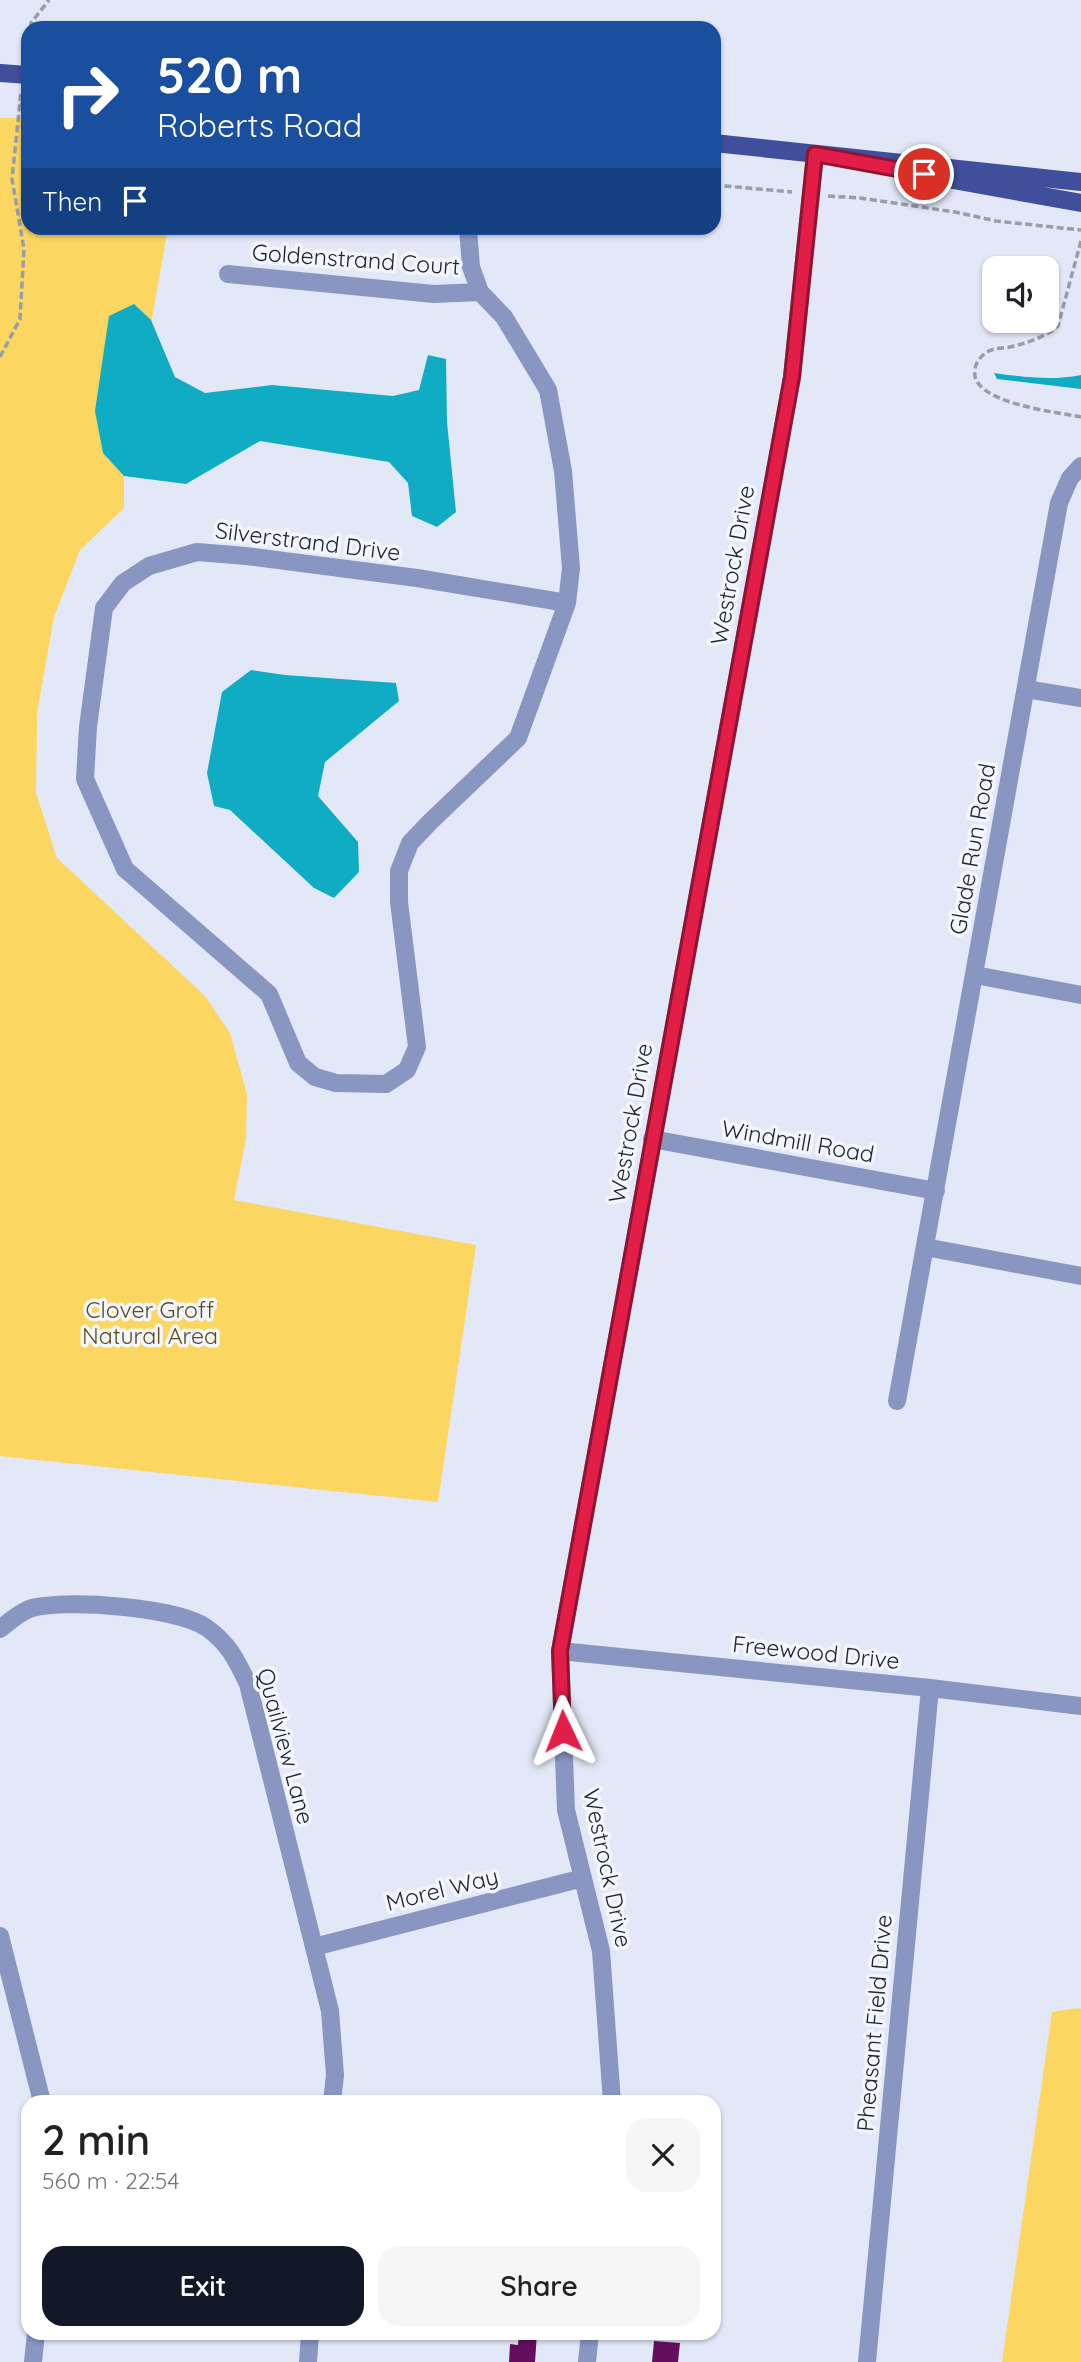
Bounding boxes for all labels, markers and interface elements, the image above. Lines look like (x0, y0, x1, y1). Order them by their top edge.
text: 520 m (157, 44, 302, 105)
icon: right (42, 49, 133, 140)
text: Roberts Road (157, 105, 362, 145)
pin (894, 144, 954, 204)
icon: arrive (905, 155, 943, 193)
icon: arrive (116, 182, 154, 220)
text: Then (42, 185, 102, 218)
street label: Goldenstrand Court (251, 237, 461, 281)
map controls (982, 256, 1059, 333)
button: sound (982, 256, 1059, 333)
street label: Westrock Drive (704, 483, 760, 647)
street label: Silverstrand Drive (214, 515, 402, 567)
street label: Glade Run Road (943, 761, 1001, 937)
street label: Westrock Drive (602, 1041, 658, 1205)
street label: Windmill Road (720, 1113, 876, 1169)
park label: Clover Groff Natural Area (82, 1295, 218, 1350)
street label: Freewood Drive (731, 1629, 901, 1675)
street label: Quailview Lane (251, 1665, 321, 1827)
position arrow (526, 1694, 600, 1768)
street label: Westrock Drive (577, 1786, 639, 1950)
street label: Morel Way (383, 1861, 501, 1917)
street label: Pheasant Field Drive (850, 1913, 898, 2133)
text: 2 min (42, 2113, 150, 2166)
button: close (626, 2118, 700, 2192)
text: 560 m · 22:54 (42, 2166, 179, 2195)
button: Exit (42, 2246, 364, 2326)
button: Share (378, 2246, 700, 2326)

